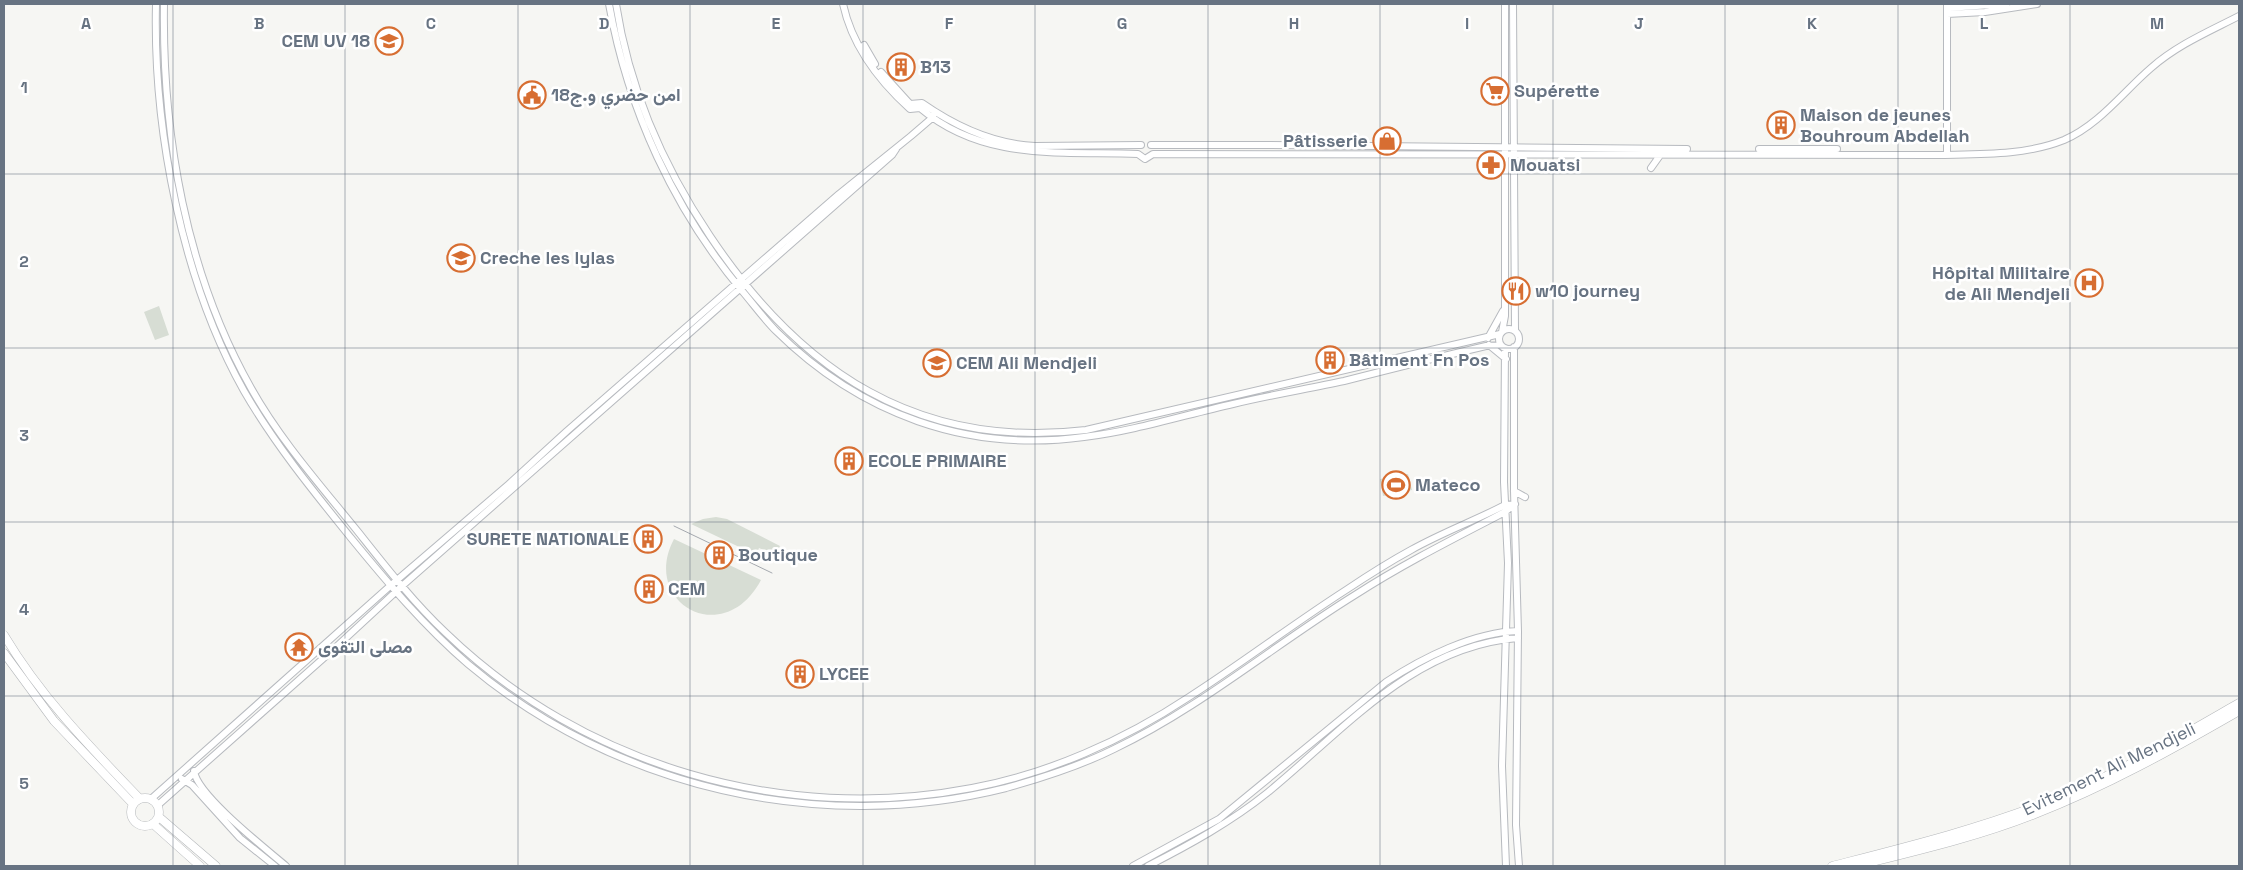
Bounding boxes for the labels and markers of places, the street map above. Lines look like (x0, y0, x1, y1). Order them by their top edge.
school or university icon: CEM UV 18 (374, 26, 404, 56)
place label: CEM UV 18 (281, 29, 370, 52)
building icon: B13 (886, 52, 916, 82)
place label: B13 (920, 55, 951, 78)
supermarket icon: Supérette (1480, 76, 1510, 106)
place label: Supérette (1514, 79, 1600, 102)
public building icon: امن حضري و.ج18 (517, 80, 547, 110)
place label: امن حضري و.ج18 (551, 83, 681, 110)
place label: Maison de jeunes Bouhroum Abdellah (1800, 103, 1970, 147)
building icon: Maison de jeunes Bouhroum Abdellah (1766, 110, 1796, 140)
shop icon: Pâtisserie (1372, 126, 1402, 156)
place label: Pâtisserie (1283, 129, 1368, 152)
pharmacy icon: Mouatsi (1476, 150, 1506, 180)
place label: Mouatsi (1510, 153, 1580, 176)
school or university icon: Creche les lylas (446, 243, 476, 273)
place label: Creche les lylas (480, 246, 615, 269)
place label: Hôpital Militaire de Ali Mendjeli (1932, 261, 2070, 305)
hospital icon: Hôpital Militaire de Ali Mendjeli (2074, 268, 2104, 298)
restaurant icon: w10 journey (1501, 276, 1531, 306)
place label: w10 journey (1535, 279, 1640, 302)
building icon: Bâtiment Fn Pos (1315, 345, 1345, 375)
school or university icon: CEM Ali Mendjeli (922, 348, 952, 378)
place label: Bâtiment Fn Pos (1349, 348, 1489, 371)
place label: CEM Ali Mendjeli (956, 351, 1097, 374)
building icon: ECOLE PRIMAIRE (834, 446, 864, 476)
place label: ECOLE PRIMAIRE (868, 449, 1006, 472)
sports icon: Mateco (1381, 470, 1411, 500)
place label: Mateco (1415, 473, 1480, 496)
building icon: SURETE NATIONALE (633, 524, 663, 554)
place label: SURETE NATIONALE (466, 527, 629, 550)
building icon: Boutique (704, 540, 734, 570)
place label: Boutique (738, 543, 818, 566)
building icon: CEM (634, 574, 664, 604)
place label: CEM (668, 577, 705, 600)
temple icon: مصلى التقوى (284, 632, 314, 662)
place label: مصلى التقوى (318, 635, 413, 658)
building icon: LYCEE (785, 659, 815, 689)
place label: LYCEE (819, 662, 869, 685)

